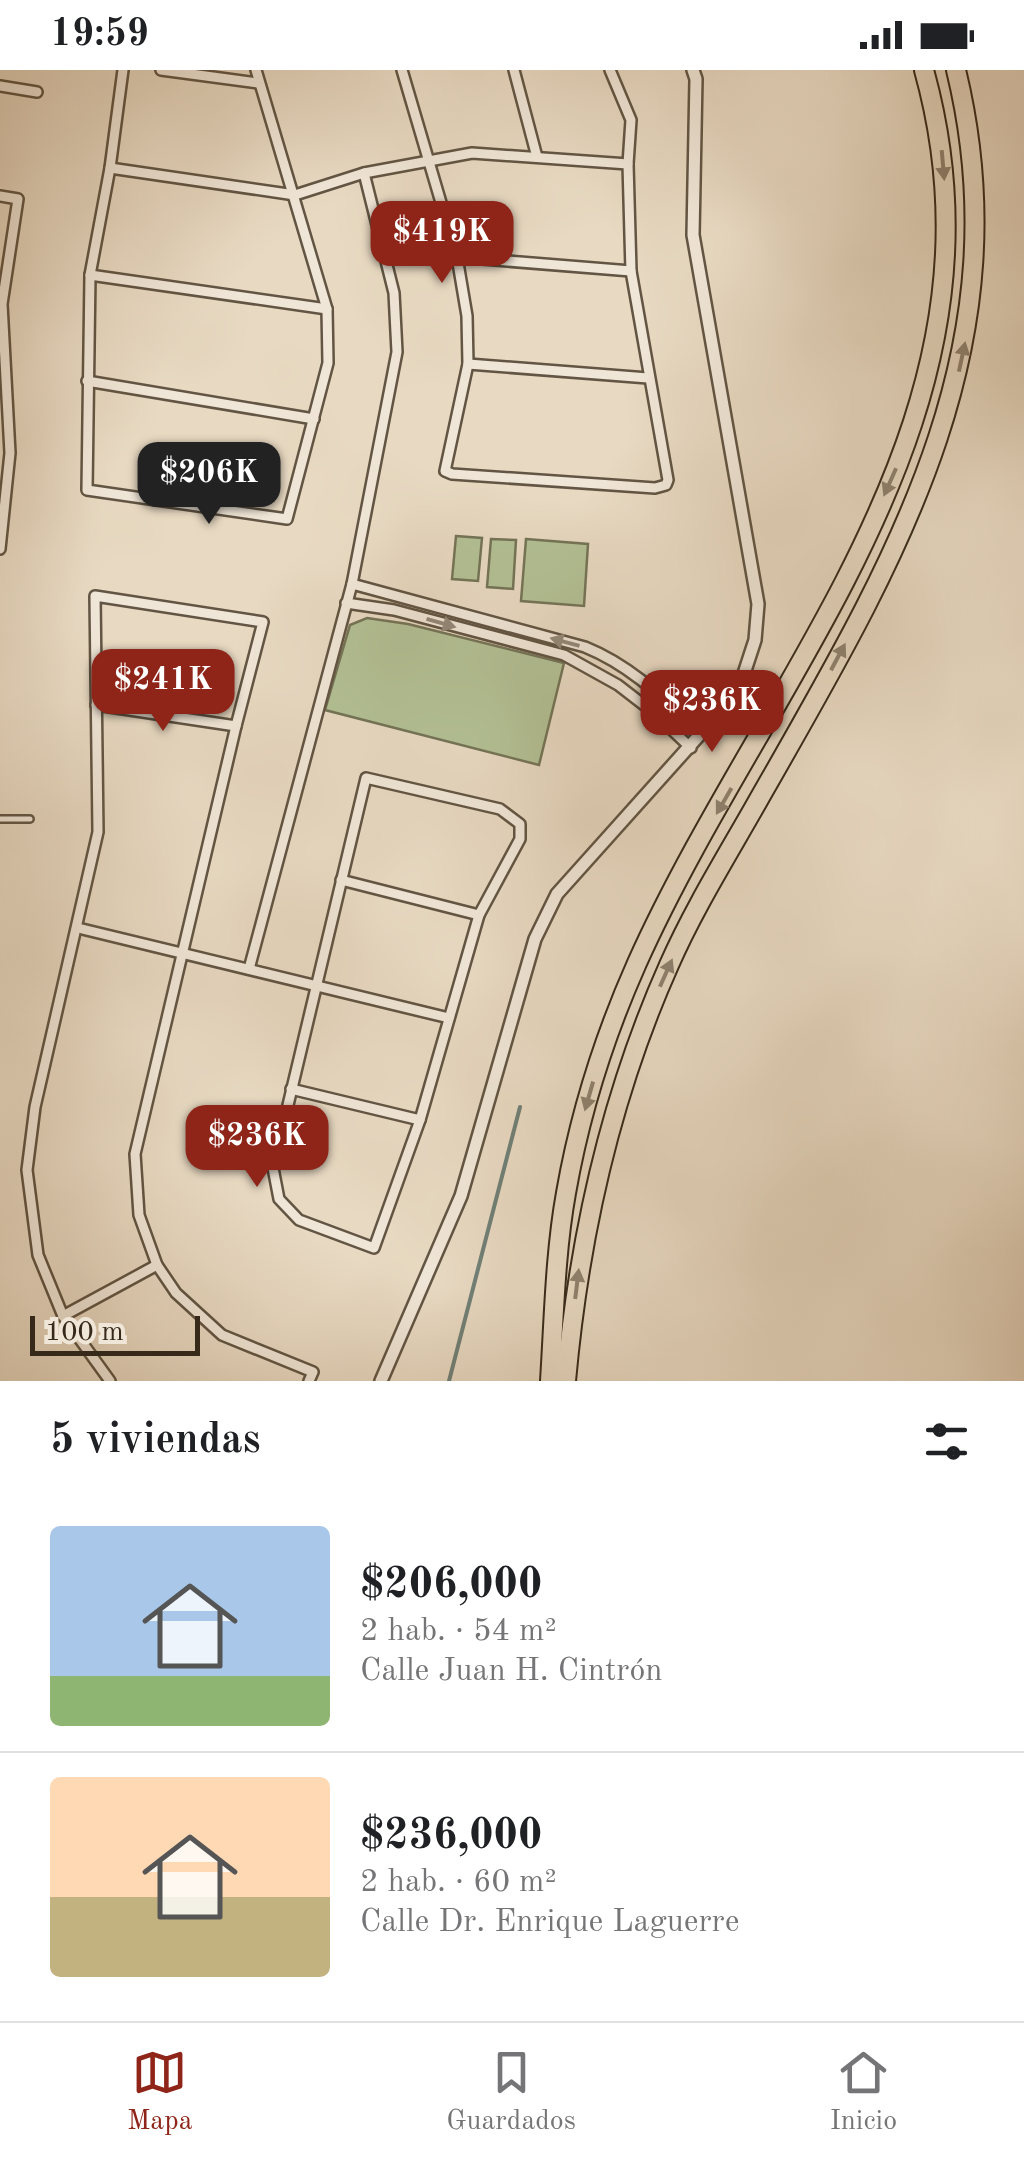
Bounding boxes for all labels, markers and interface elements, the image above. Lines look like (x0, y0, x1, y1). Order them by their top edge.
text: 19:59 (50, 16, 149, 54)
one-way arrow (936, 150, 952, 182)
pin: $419K (372, 201, 512, 286)
text: $419K (393, 217, 491, 249)
one-way arrow (955, 341, 970, 372)
pin: $206K (139, 442, 279, 527)
text: $206K (160, 458, 258, 490)
one-way arrow (882, 467, 898, 497)
one-way arrow (426, 616, 457, 631)
one-way arrow (550, 634, 580, 649)
one-way arrow (829, 642, 846, 671)
pin: $241K (93, 649, 233, 734)
text: $241K (114, 665, 212, 697)
pin: $236K (642, 670, 782, 755)
text: $236K (663, 686, 761, 718)
one-way arrow (715, 787, 733, 815)
one-way arrow (658, 958, 674, 988)
one-way arrow (581, 1081, 596, 1111)
pin: $236K (187, 1105, 327, 1190)
text: $236K (208, 1121, 306, 1153)
one-way arrow (569, 1268, 585, 1299)
scale bar (30, 1311, 200, 1356)
text: 100 m (45, 1319, 124, 1347)
icon: filters (919, 1414, 974, 1469)
text: 5 viviendas (50, 1420, 261, 1462)
text: $206,000 (360, 1565, 542, 1607)
icon: home (130, 1566, 250, 1686)
text: 2 hab. · 54 m² (360, 1616, 557, 1648)
text: Calle Juan H. Cintrón (360, 1656, 663, 1688)
text: $236,000 (360, 1816, 542, 1858)
icon: home (130, 1817, 250, 1937)
text: 2 hab. · 60 m² (360, 1867, 557, 1899)
text: Calle Dr. Enrique Laguerre (360, 1907, 739, 1939)
tab: Mapa (127, 2045, 193, 2140)
tab: Guardados (446, 2045, 576, 2140)
tab: Inicio (830, 2045, 897, 2140)

